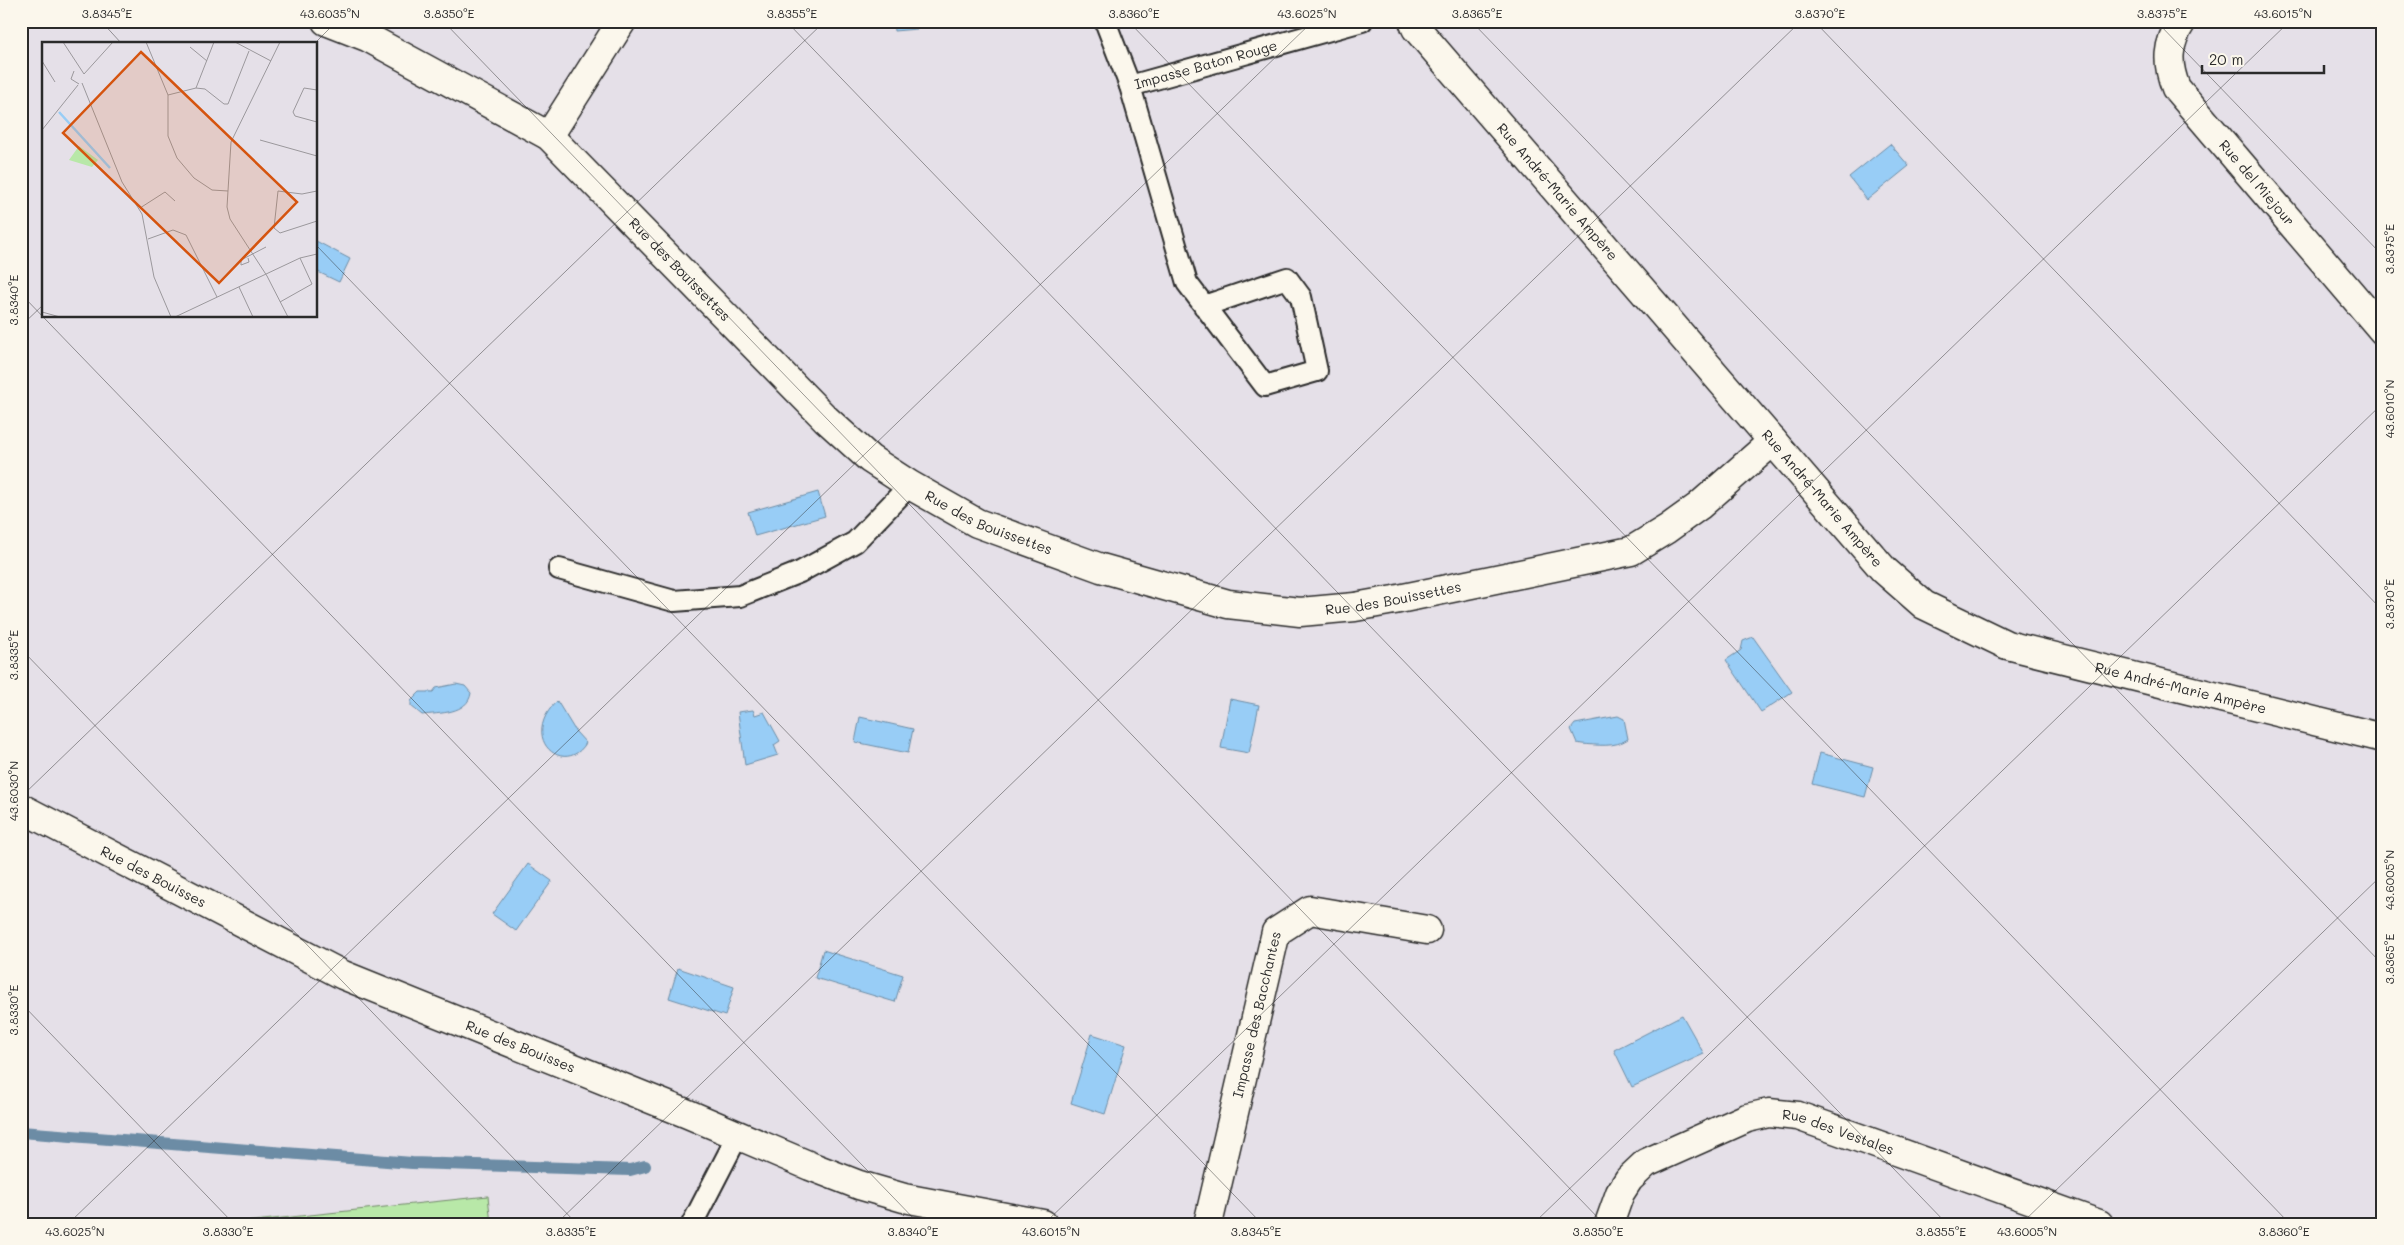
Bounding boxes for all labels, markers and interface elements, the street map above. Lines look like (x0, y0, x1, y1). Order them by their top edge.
text: 3.8345°E (82, 5, 132, 21)
text: 43.6035°N (300, 5, 360, 21)
text: 3.8350°E (424, 5, 475, 21)
text: 3.8355°E (767, 5, 817, 21)
text: 3.8360°E (1108, 5, 1160, 21)
text: 43.6025°N (1277, 5, 1337, 21)
text: 3.8365°E (1452, 5, 1502, 21)
text: 3.8370°E (1795, 5, 1845, 21)
text: 3.8375°E (2137, 5, 2187, 21)
text: 43.6015°N (2254, 5, 2312, 21)
street label: Impasse Baton Rouge (1132, 35, 1279, 93)
inset map (42, 42, 318, 318)
scale bar (2202, 42, 2324, 74)
text: 20 m (2209, 49, 2243, 69)
street label: Rue André-Marie Ampère (1493, 119, 1623, 264)
street label: Rue del Miejour (2215, 135, 2299, 229)
street label: Rue des Bouissettes (625, 213, 735, 325)
text: 3.8375°E (2381, 224, 2397, 274)
text: 3.8340°E (5, 274, 21, 325)
text: 43.6010°N (2381, 380, 2397, 438)
street label: Rue André-Marie Ampère (1758, 425, 1887, 571)
street label: Rue des Bouissettes (922, 486, 1055, 559)
street label: Rue des Bouissettes (1324, 576, 1463, 619)
text: 3.8370°E (2381, 579, 2397, 629)
text: 3.8335°E (5, 630, 21, 680)
street label: Rue André-Marie Ampère (2093, 657, 2269, 718)
text: 43.6030°N (5, 761, 21, 821)
street label: Rue des Bouisses (97, 841, 210, 911)
text: 43.6005°N (2381, 850, 2397, 910)
street label: Impasse des Bacchantes (1228, 929, 1285, 1100)
text: 3.8365°E (2381, 934, 2397, 984)
text: 3.8330°E (5, 984, 21, 1035)
street label: Rue des Bouisses (463, 1015, 578, 1077)
street label: Rue des Vestales (1781, 1104, 1897, 1159)
text: 43.6025°N (45, 1223, 105, 1239)
text: 3.8330°E (203, 1223, 254, 1239)
text: 3.8335°E (546, 1223, 596, 1239)
text: 3.8340°E (888, 1223, 939, 1239)
text: 43.6015°N (1022, 1223, 1080, 1239)
text: 3.8345°E (1231, 1223, 1281, 1239)
text: 3.8350°E (1573, 1223, 1624, 1239)
text: 3.8355°E (1916, 1223, 1966, 1239)
text: 43.6005°N (1997, 1223, 2057, 1239)
text: 3.8360°E (2258, 1223, 2310, 1239)

